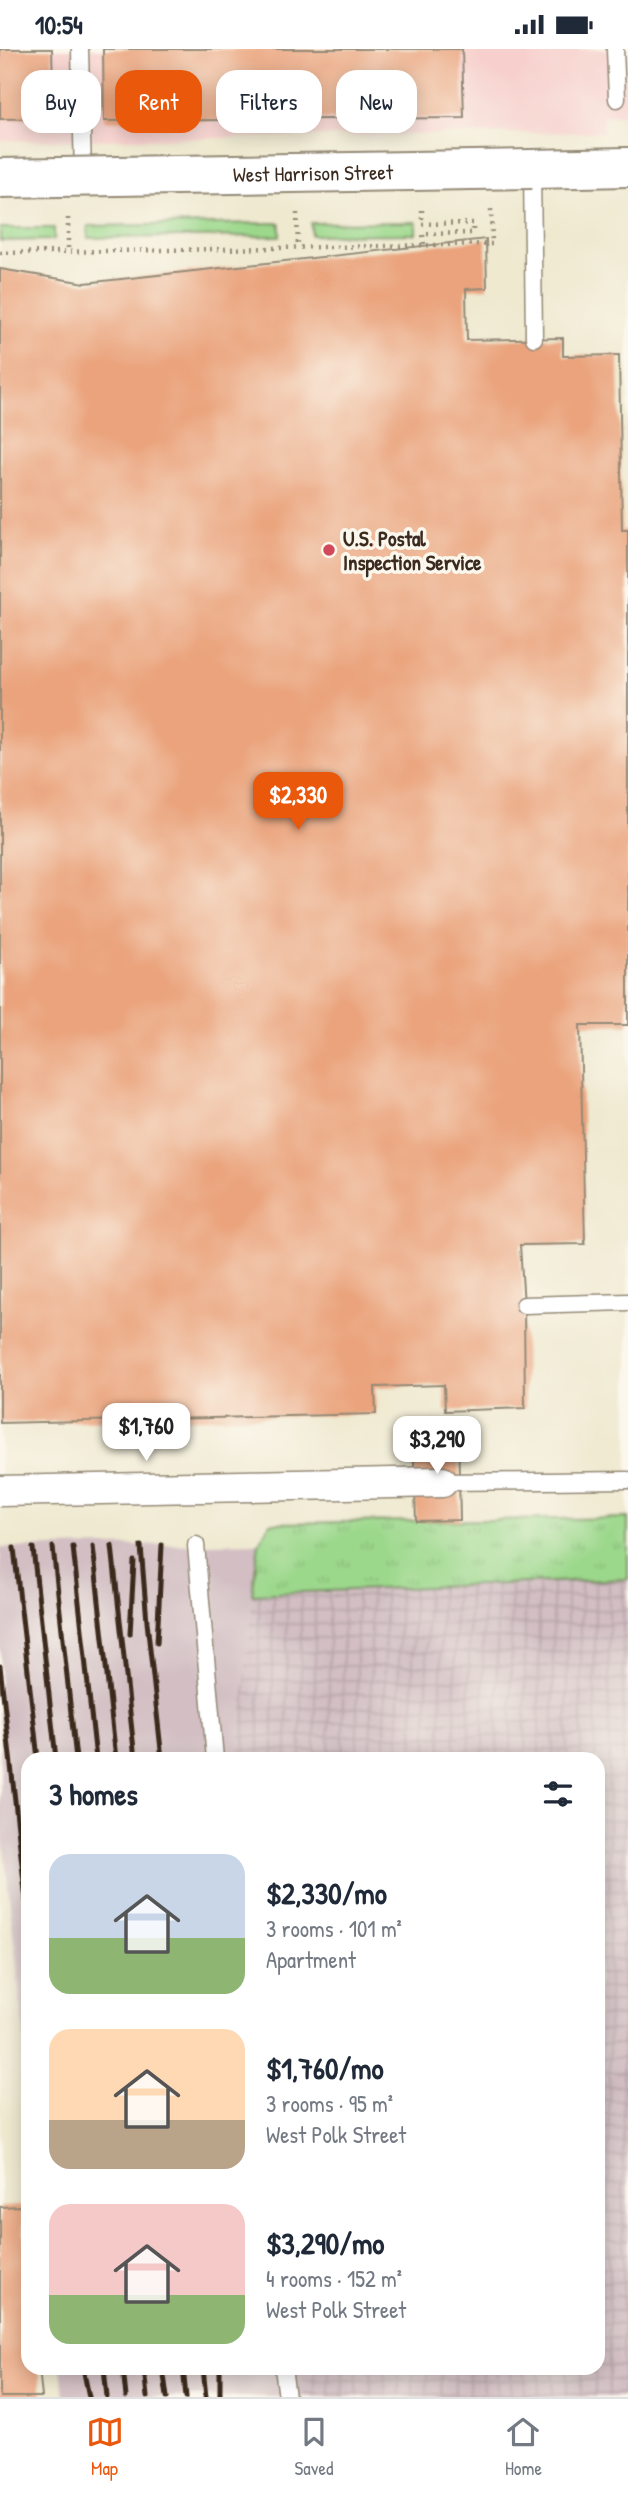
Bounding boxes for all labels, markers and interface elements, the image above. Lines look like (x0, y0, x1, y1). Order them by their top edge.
text: 10:54 (35, 7, 83, 42)
chip: Buy (21, 70, 101, 133)
chip: Rent (115, 70, 202, 133)
chip: Filters (216, 70, 322, 133)
chip: New (336, 70, 417, 133)
street label: West Harrison Street (233, 157, 394, 189)
place label: U.S. Postal Inspection Service (343, 524, 482, 578)
marker: U.S. Postal Inspection Service (321, 542, 337, 558)
pin: $2,330 (241, 773, 355, 832)
text: $2,330 (269, 779, 327, 810)
pin: $1,760 (89, 1403, 203, 1463)
text: $1,760 (118, 1410, 174, 1441)
pin: $3,290 (380, 1417, 494, 1476)
text: $3,290 (409, 1423, 465, 1454)
text: 3 homes (49, 1774, 138, 1814)
icon: filters (539, 1775, 577, 1813)
text: $2,330/mo (266, 1873, 387, 1913)
icon: home (105, 1882, 189, 1966)
text: 3 rooms · 101 m² (266, 1913, 402, 1944)
text: Apartment (266, 1944, 356, 1975)
text: $1,760/mo (266, 2048, 384, 2088)
icon: home (105, 2057, 189, 2141)
text: 3 rooms · 95 m² (266, 2088, 393, 2119)
text: West Polk Street (266, 2119, 406, 2150)
text: $3,290/mo (266, 2223, 384, 2263)
icon: home (105, 2232, 189, 2316)
text: 4 rooms · 152 m² (266, 2263, 402, 2294)
text: West Polk Street (266, 2294, 406, 2325)
tab: Map (86, 2413, 124, 2481)
tab: Saved (295, 2413, 333, 2481)
tab: Home (504, 2413, 542, 2481)

